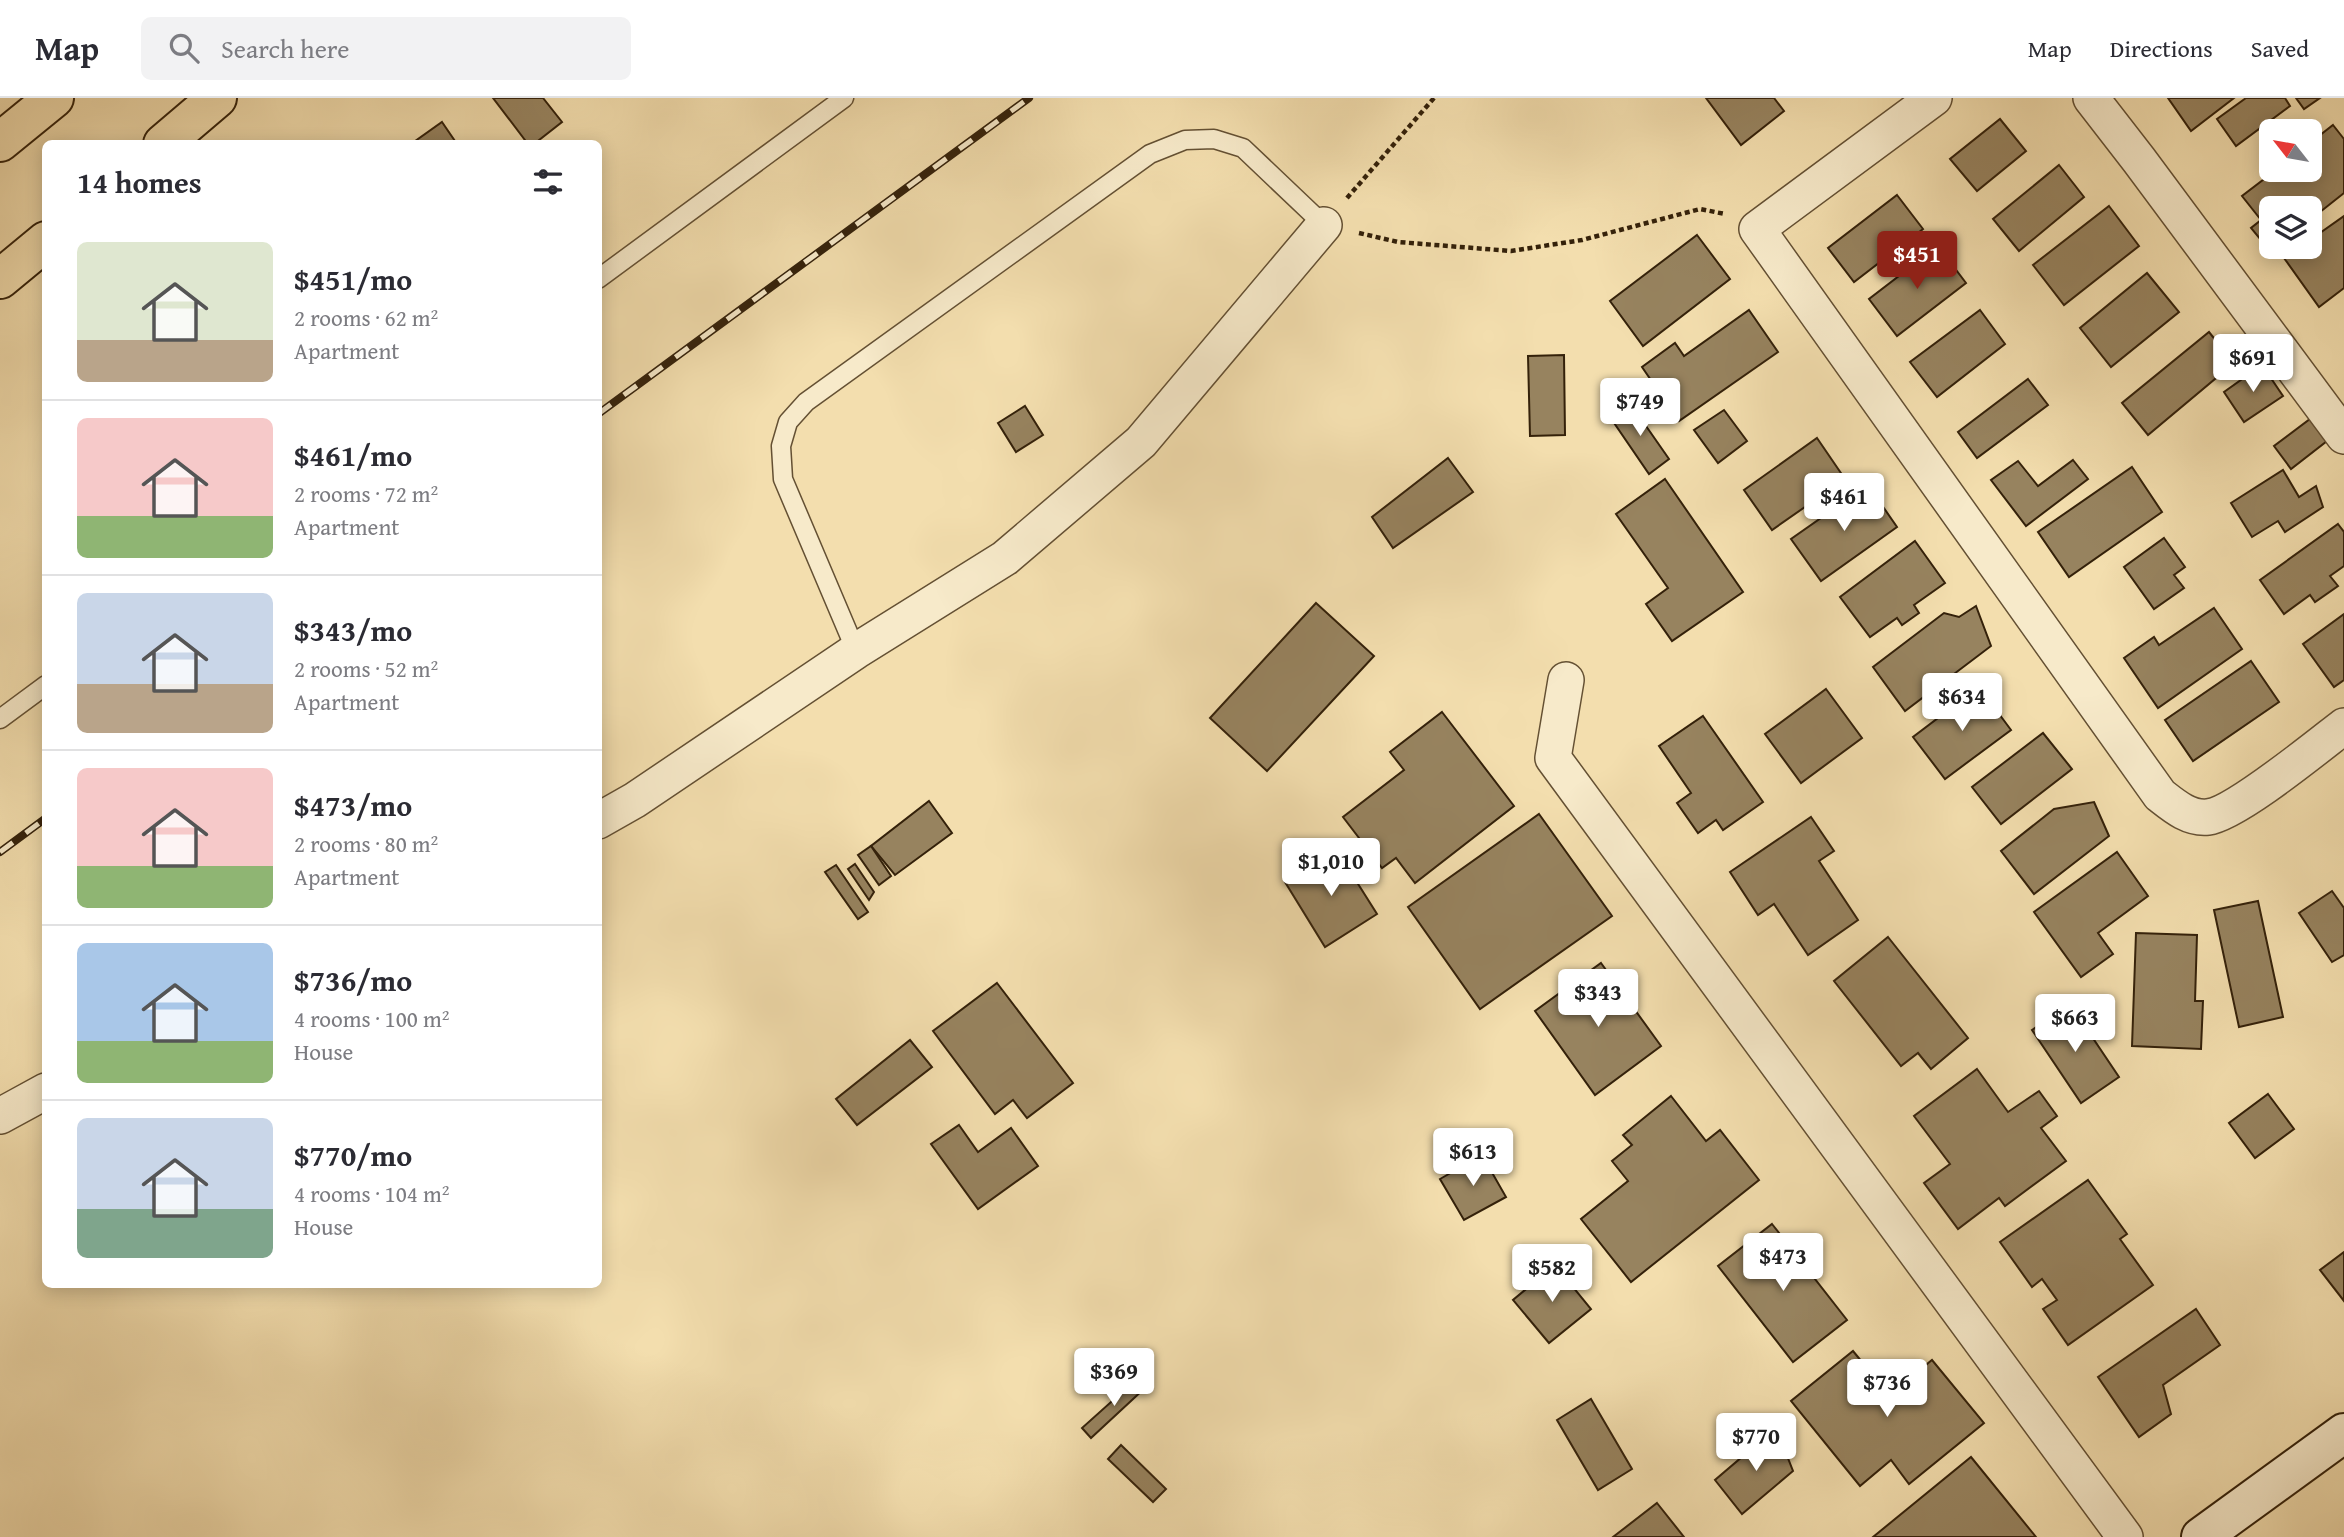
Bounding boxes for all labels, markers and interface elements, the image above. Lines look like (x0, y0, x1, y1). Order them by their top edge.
search box (141, 17, 631, 80)
text: Map (35, 24, 99, 72)
icon: search (165, 29, 203, 67)
text: Search here (221, 29, 349, 68)
text: Map (2028, 31, 2072, 66)
text: Directions (2110, 31, 2213, 66)
text: Saved (2251, 31, 2309, 66)
north arrow (2259, 119, 2322, 182)
map controls (2259, 119, 2322, 259)
text: 14 homes (77, 160, 202, 204)
icon: filters (529, 163, 567, 201)
button: layers (2259, 196, 2322, 259)
pin: $451 (1876, 232, 1958, 291)
text: $451 (1893, 237, 1941, 270)
text: $451/mo (294, 257, 412, 301)
icon: home (133, 270, 217, 354)
text: 2 rooms · 62 m² (294, 301, 438, 334)
text: Apartment (294, 334, 399, 367)
pin: $691 (2212, 334, 2294, 394)
text: $691 (2229, 340, 2277, 373)
pin: $749 (1599, 378, 1681, 438)
text: $749 (1616, 384, 1664, 417)
text: $461/mo (294, 433, 412, 477)
icon: home (133, 446, 217, 530)
pin: $461 (1803, 474, 1885, 533)
text: 2 rooms · 72 m² (294, 477, 438, 510)
text: $461 (1820, 479, 1868, 512)
text: Apartment (294, 510, 399, 543)
text: $343/mo (294, 608, 412, 652)
icon: home (133, 621, 217, 705)
text: 2 rooms · 52 m² (294, 652, 438, 685)
pin: $634 (1921, 674, 2003, 733)
text: $634 (1938, 679, 1986, 712)
text: Apartment (294, 685, 399, 718)
text: $473/mo (294, 783, 412, 827)
icon: home (133, 796, 217, 880)
text: 2 rooms · 80 m² (294, 827, 438, 860)
pin: $1,010 (1274, 838, 1388, 898)
text: $1,010 (1298, 844, 1364, 877)
text: Apartment (294, 860, 399, 893)
text: $736/mo (294, 958, 412, 1002)
pin: $343 (1557, 970, 1639, 1029)
icon: home (133, 971, 217, 1055)
text: $343 (1574, 975, 1622, 1008)
pin: $663 (2034, 995, 2116, 1054)
text: $663 (2051, 1000, 2099, 1033)
text: 4 rooms · 100 m² (294, 1002, 449, 1035)
text: House (294, 1035, 353, 1068)
pin: $613 (1432, 1128, 1514, 1188)
text: $770/mo (294, 1133, 412, 1177)
text: $613 (1449, 1134, 1497, 1167)
icon: home (133, 1146, 217, 1230)
text: 4 rooms · 104 m² (294, 1177, 449, 1210)
text: House (294, 1210, 353, 1243)
pin: $473 (1742, 1234, 1824, 1293)
text: $473 (1759, 1239, 1807, 1272)
pin: $582 (1511, 1244, 1593, 1304)
text: $582 (1528, 1250, 1576, 1283)
pin: $369 (1073, 1348, 1155, 1408)
text: $369 (1090, 1354, 1138, 1387)
pin: $736 (1846, 1360, 1928, 1419)
text: $736 (1863, 1365, 1911, 1398)
pin: $770 (1715, 1414, 1797, 1473)
text: $770 (1732, 1419, 1780, 1452)

